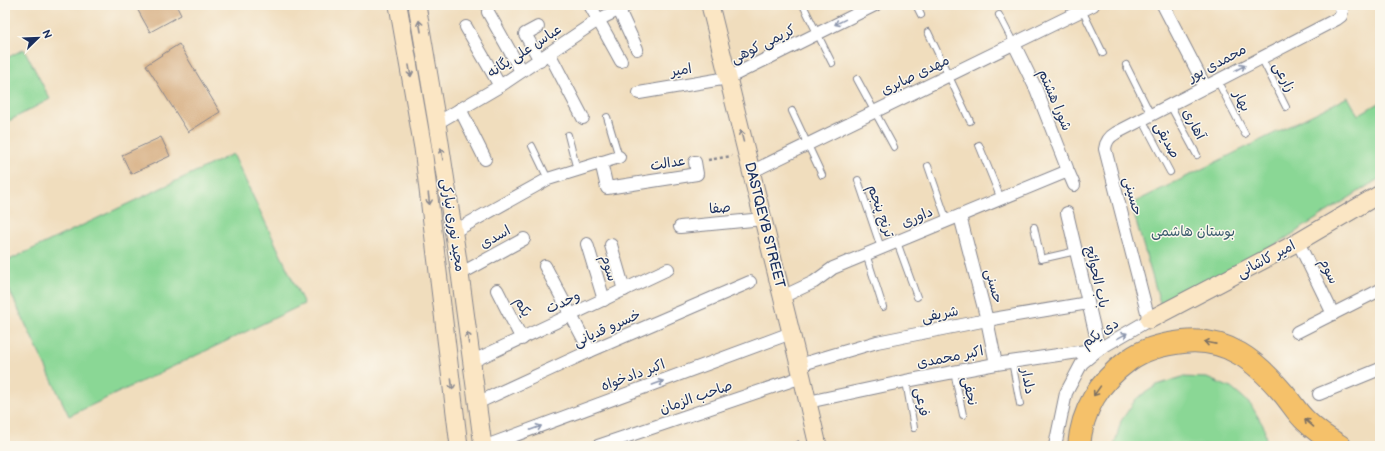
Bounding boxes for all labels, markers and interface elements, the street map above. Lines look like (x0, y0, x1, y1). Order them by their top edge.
north arrow (18, 18, 58, 58)
one-way arrow (835, 19, 847, 26)
one-way arrow (416, 20, 424, 33)
street label: عباس علی یگانه (484, 21, 564, 81)
street label: کریمی کوهی (728, 21, 798, 67)
text: N (39, 28, 54, 41)
street label: محمدی پور (1184, 40, 1250, 87)
street label: مهدی صابری (878, 51, 952, 99)
street label: زارعی (1269, 59, 1299, 95)
street label: امیر (668, 60, 693, 80)
one-way arrow (406, 64, 414, 77)
one-way arrow (1234, 64, 1246, 72)
street label: شورا هشتم (1033, 67, 1076, 134)
street label: بهار (1229, 87, 1254, 114)
street label: آهاری (1179, 106, 1209, 143)
street label: صدیقی (1150, 119, 1184, 161)
one-way arrow (738, 130, 746, 143)
one-way arrow (438, 148, 446, 161)
street label: عدالت (649, 152, 687, 174)
street label: DASTQEYB STREET (741, 160, 789, 290)
street label: حسینی (1120, 175, 1146, 217)
street label: مجید نوری نیارکی (437, 177, 469, 273)
street label: ترنج پنجم (862, 182, 898, 241)
one-way arrow (425, 193, 433, 206)
street label: صفا (708, 199, 732, 217)
street label: داوری (899, 203, 935, 231)
street label: اسدی (477, 222, 513, 252)
park label: بوستان هاشمی (1151, 223, 1235, 240)
street label: امیر کاشانی (1234, 237, 1298, 281)
street label: باب الحوائج (1081, 244, 1112, 310)
street label: سوم (594, 253, 621, 284)
street label: سوم (1313, 255, 1342, 288)
street label: حسنی (981, 267, 1007, 305)
street label: وحدت (543, 287, 583, 317)
street label: یکم (509, 294, 535, 321)
street label: شریفی (920, 302, 960, 326)
street label: خسرو قدیانی (571, 306, 643, 350)
street label: دی یکم (1078, 315, 1123, 353)
one-way arrow (1116, 331, 1128, 339)
one-way arrow (465, 332, 472, 345)
one-way arrow (1204, 339, 1217, 347)
street label: اکبر محمدی (915, 342, 985, 372)
street label: اکبر دادخواه (599, 356, 668, 395)
street label: دلدار (1017, 365, 1039, 396)
street label: نجفی (959, 375, 981, 407)
one-way arrow (448, 377, 455, 390)
street label: صاحب الزمان (657, 377, 735, 417)
one-way arrow (651, 378, 663, 386)
street label: فرعی (911, 386, 933, 418)
one-way arrow (1093, 386, 1101, 397)
one-way arrow (1304, 419, 1314, 428)
one-way arrow (529, 423, 541, 431)

